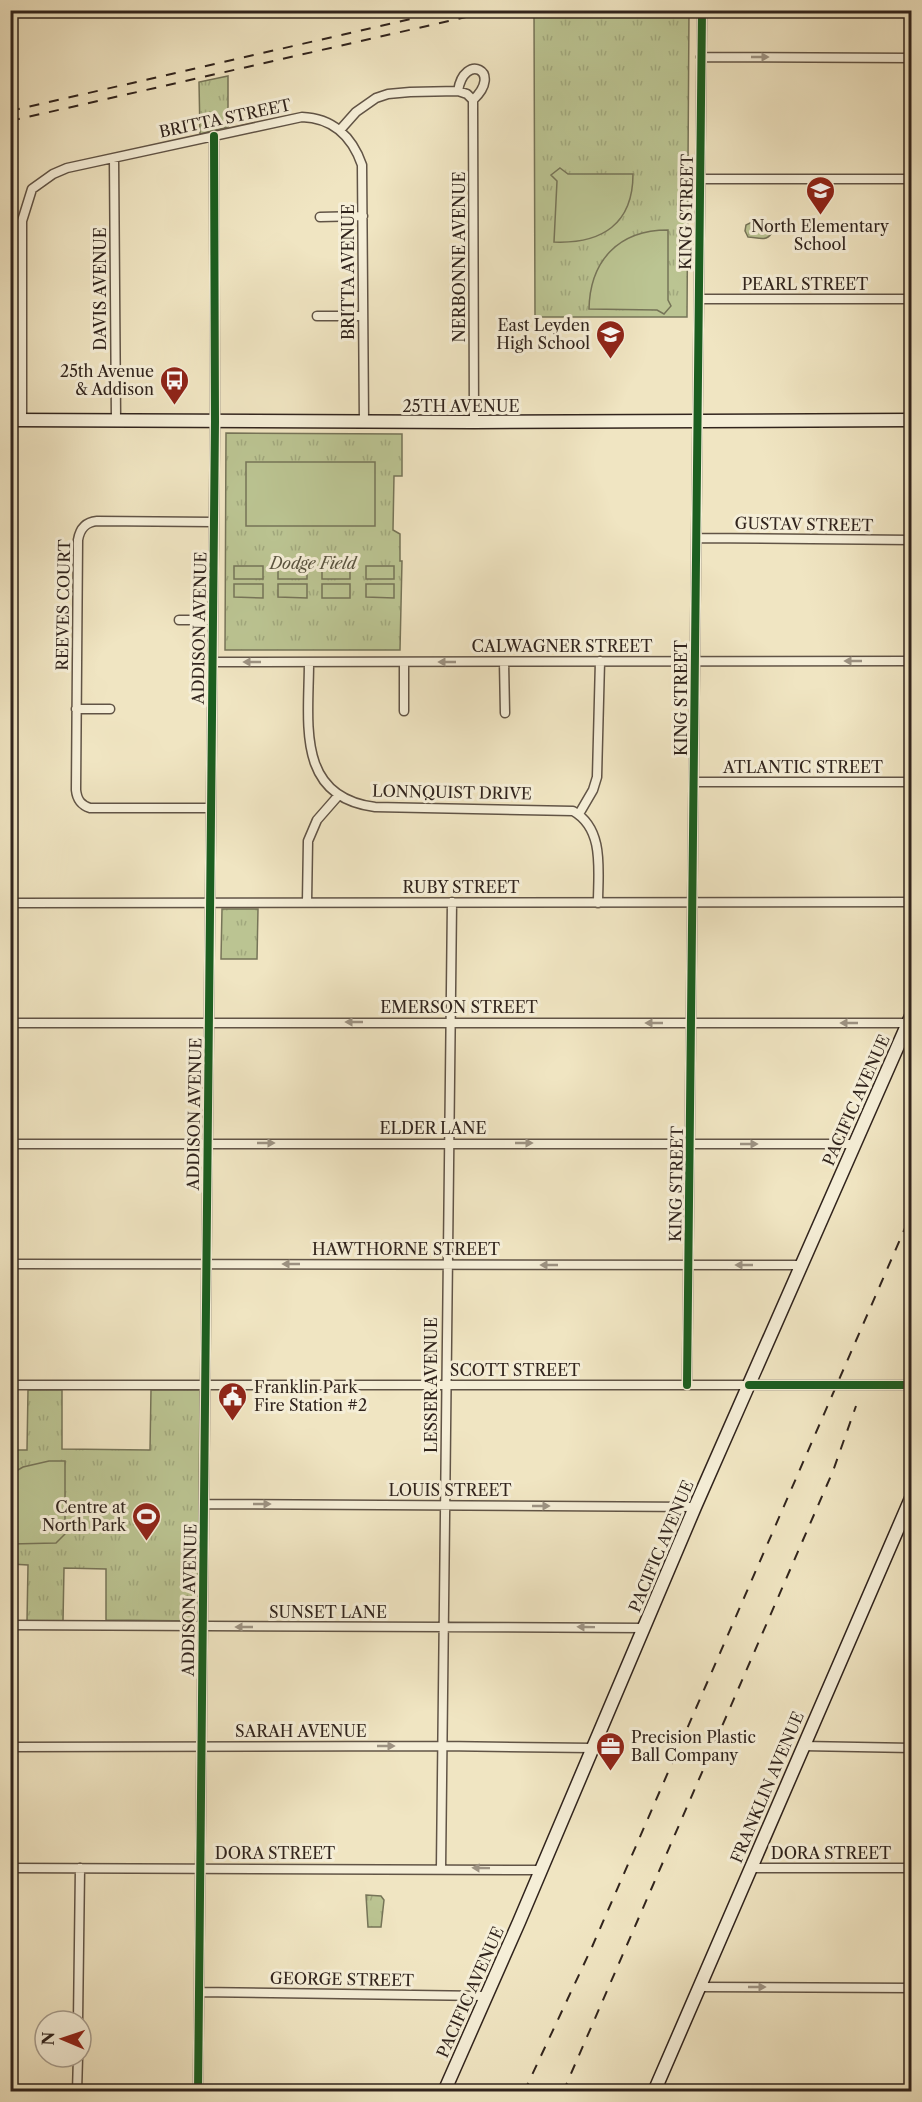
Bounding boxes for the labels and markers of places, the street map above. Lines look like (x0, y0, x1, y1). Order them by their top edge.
school or university icon: North Elementary School (804, 174, 836, 216)
place label: North Elementary School (751, 216, 890, 254)
place label: East Leyden High School (496, 315, 590, 353)
school or university icon: East Leyden High School (595, 318, 627, 360)
place label: 25th Avenue & Addison (60, 361, 154, 399)
bus stop icon: 25th Avenue & Addison (159, 364, 191, 406)
place label: Franklin Park Fire Station #2 (254, 1377, 367, 1415)
public building icon: Franklin Park Fire Station #2 (217, 1380, 249, 1422)
place label: Centre at North Park (42, 1497, 127, 1535)
sports icon: Centre at North Park (131, 1500, 163, 1542)
place label: Precision Plastic Ball Company (631, 1727, 756, 1765)
office icon: Precision Plastic Ball Company (594, 1730, 626, 1772)

